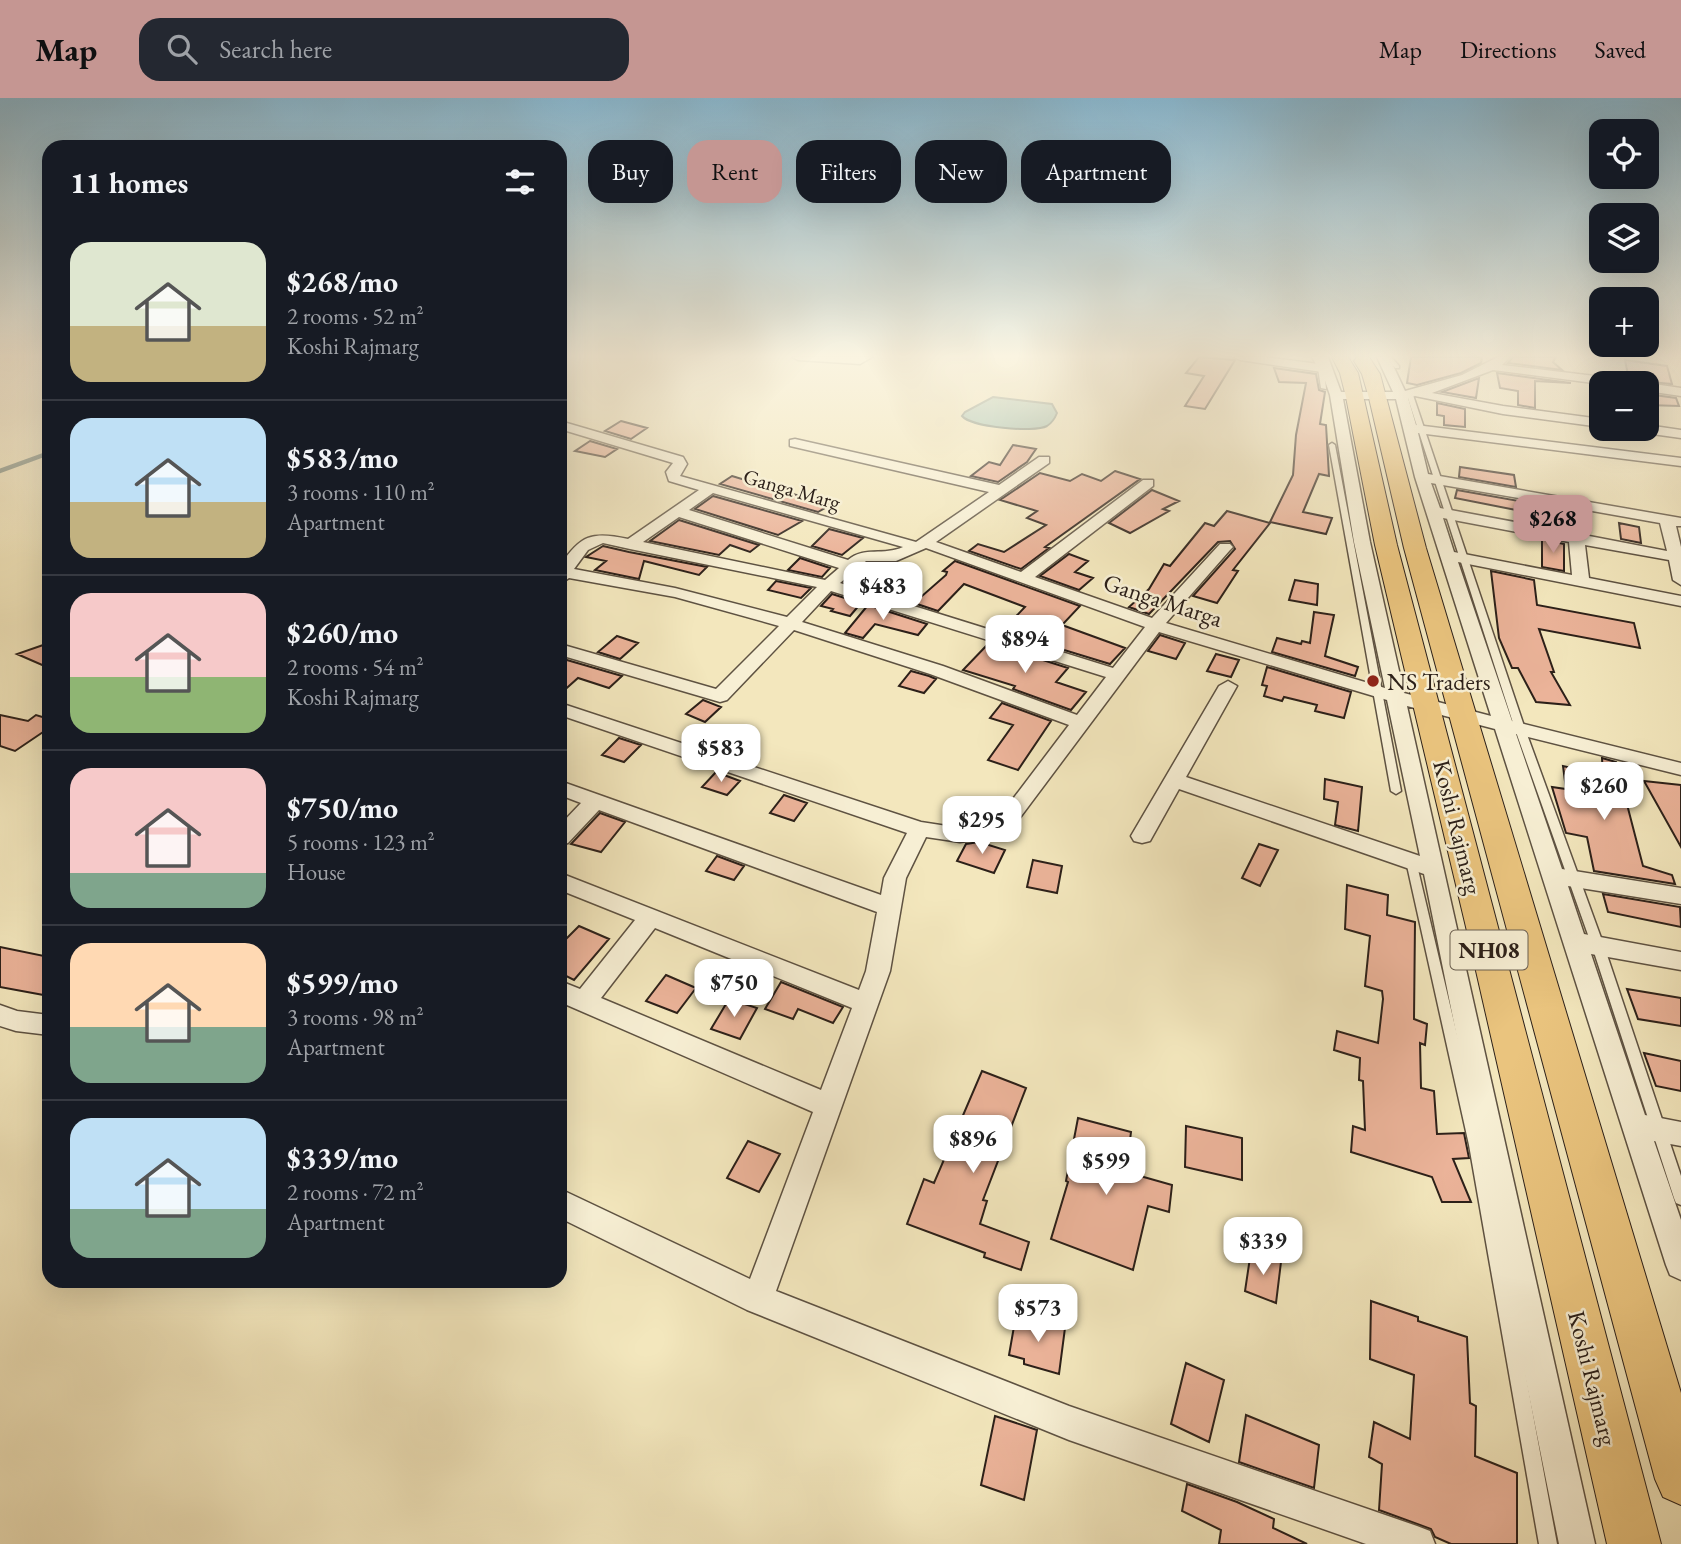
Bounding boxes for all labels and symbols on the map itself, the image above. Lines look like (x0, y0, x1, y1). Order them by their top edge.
street label: Ganga Marg (740, 462, 844, 516)
pin: $268 (1512, 496, 1594, 555)
pin: $483 (842, 562, 924, 622)
street label: Ganga Marga (1100, 566, 1227, 634)
pin: $894 (984, 616, 1066, 675)
place label: NS Traders (1387, 666, 1491, 697)
marker: NS Traders (1365, 673, 1381, 689)
pin: $583 (680, 724, 762, 784)
street label: Koshi Rajmarg (1426, 756, 1490, 898)
pin: $260 (1563, 762, 1645, 822)
pin: $295 (941, 796, 1023, 856)
road number: NH08 (1450, 930, 1528, 970)
pin: $750 (693, 960, 775, 1019)
pin: $896 (932, 1116, 1014, 1175)
pin: $599 (1065, 1138, 1147, 1197)
pin: $339 (1222, 1218, 1304, 1277)
pin: $573 (997, 1284, 1079, 1344)
street label: Koshi Rajmarg (1561, 1307, 1625, 1449)

